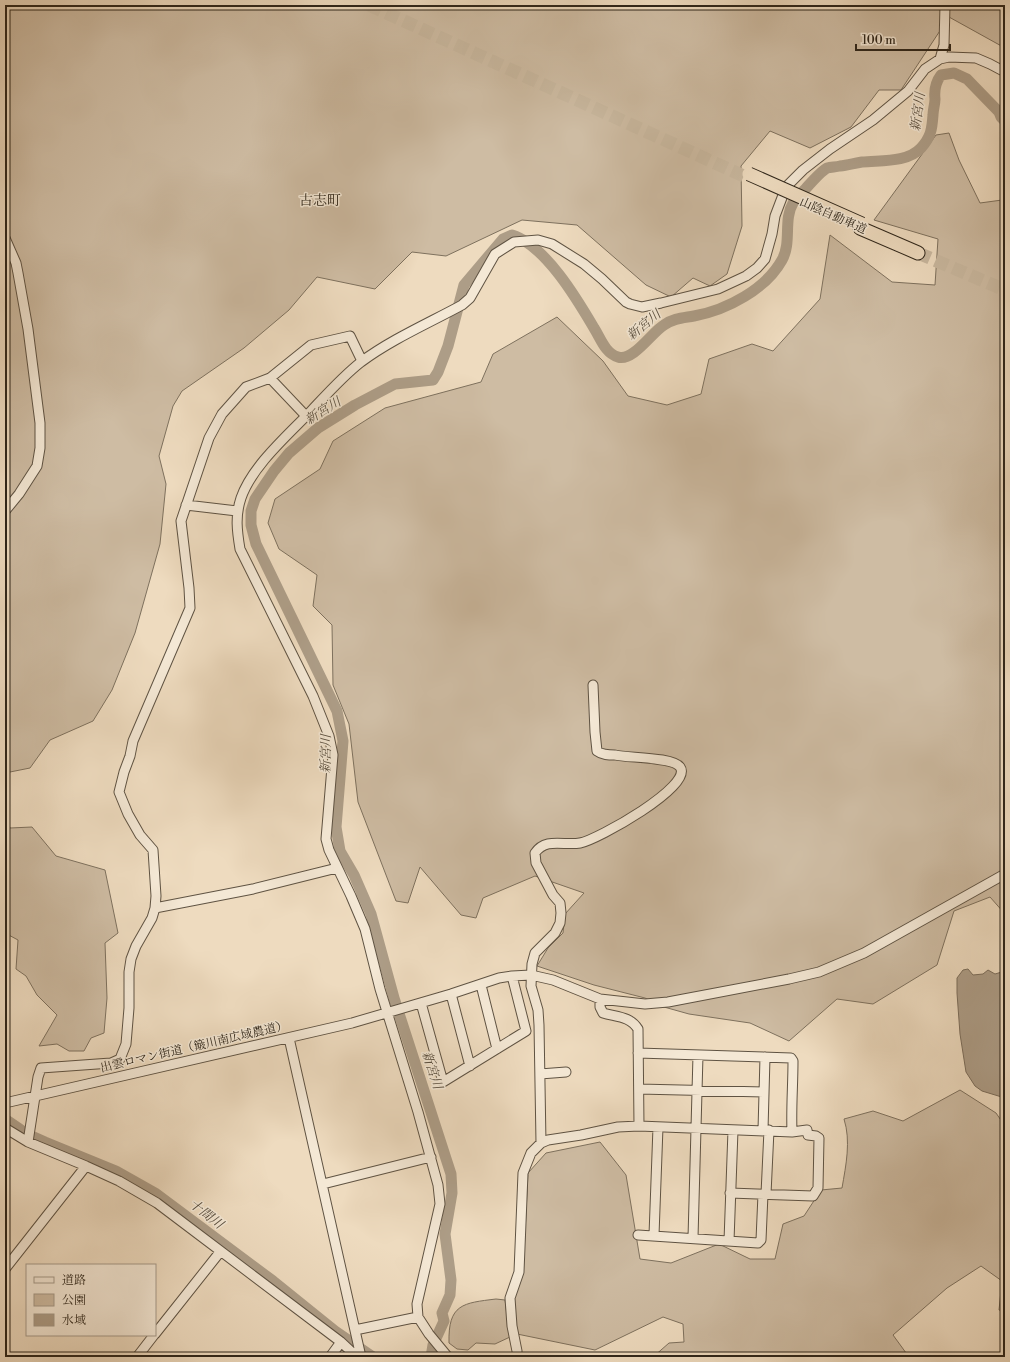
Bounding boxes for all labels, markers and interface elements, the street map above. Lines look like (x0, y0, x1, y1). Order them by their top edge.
scale bar (856, 26, 950, 52)
text: 100 m (862, 33, 896, 48)
water label: 新宮川 (907, 90, 929, 132)
district label: 古志町 (299, 192, 341, 210)
street label: 山陰自動車道 (797, 195, 869, 237)
water label: 新宮川 (624, 305, 666, 343)
water label: 新宮川 (302, 393, 345, 428)
water label: 新宮川 (318, 732, 334, 774)
street label: 出雲ロマン街道（簸川南広域農道） (99, 1018, 289, 1076)
water label: 新宮川 (418, 1049, 446, 1093)
water label: 十間川 (186, 1196, 228, 1234)
legend (26, 1264, 156, 1336)
text: 道路 (62, 1273, 86, 1288)
text: 公園 (62, 1293, 86, 1308)
text: 水域 (62, 1313, 86, 1328)

